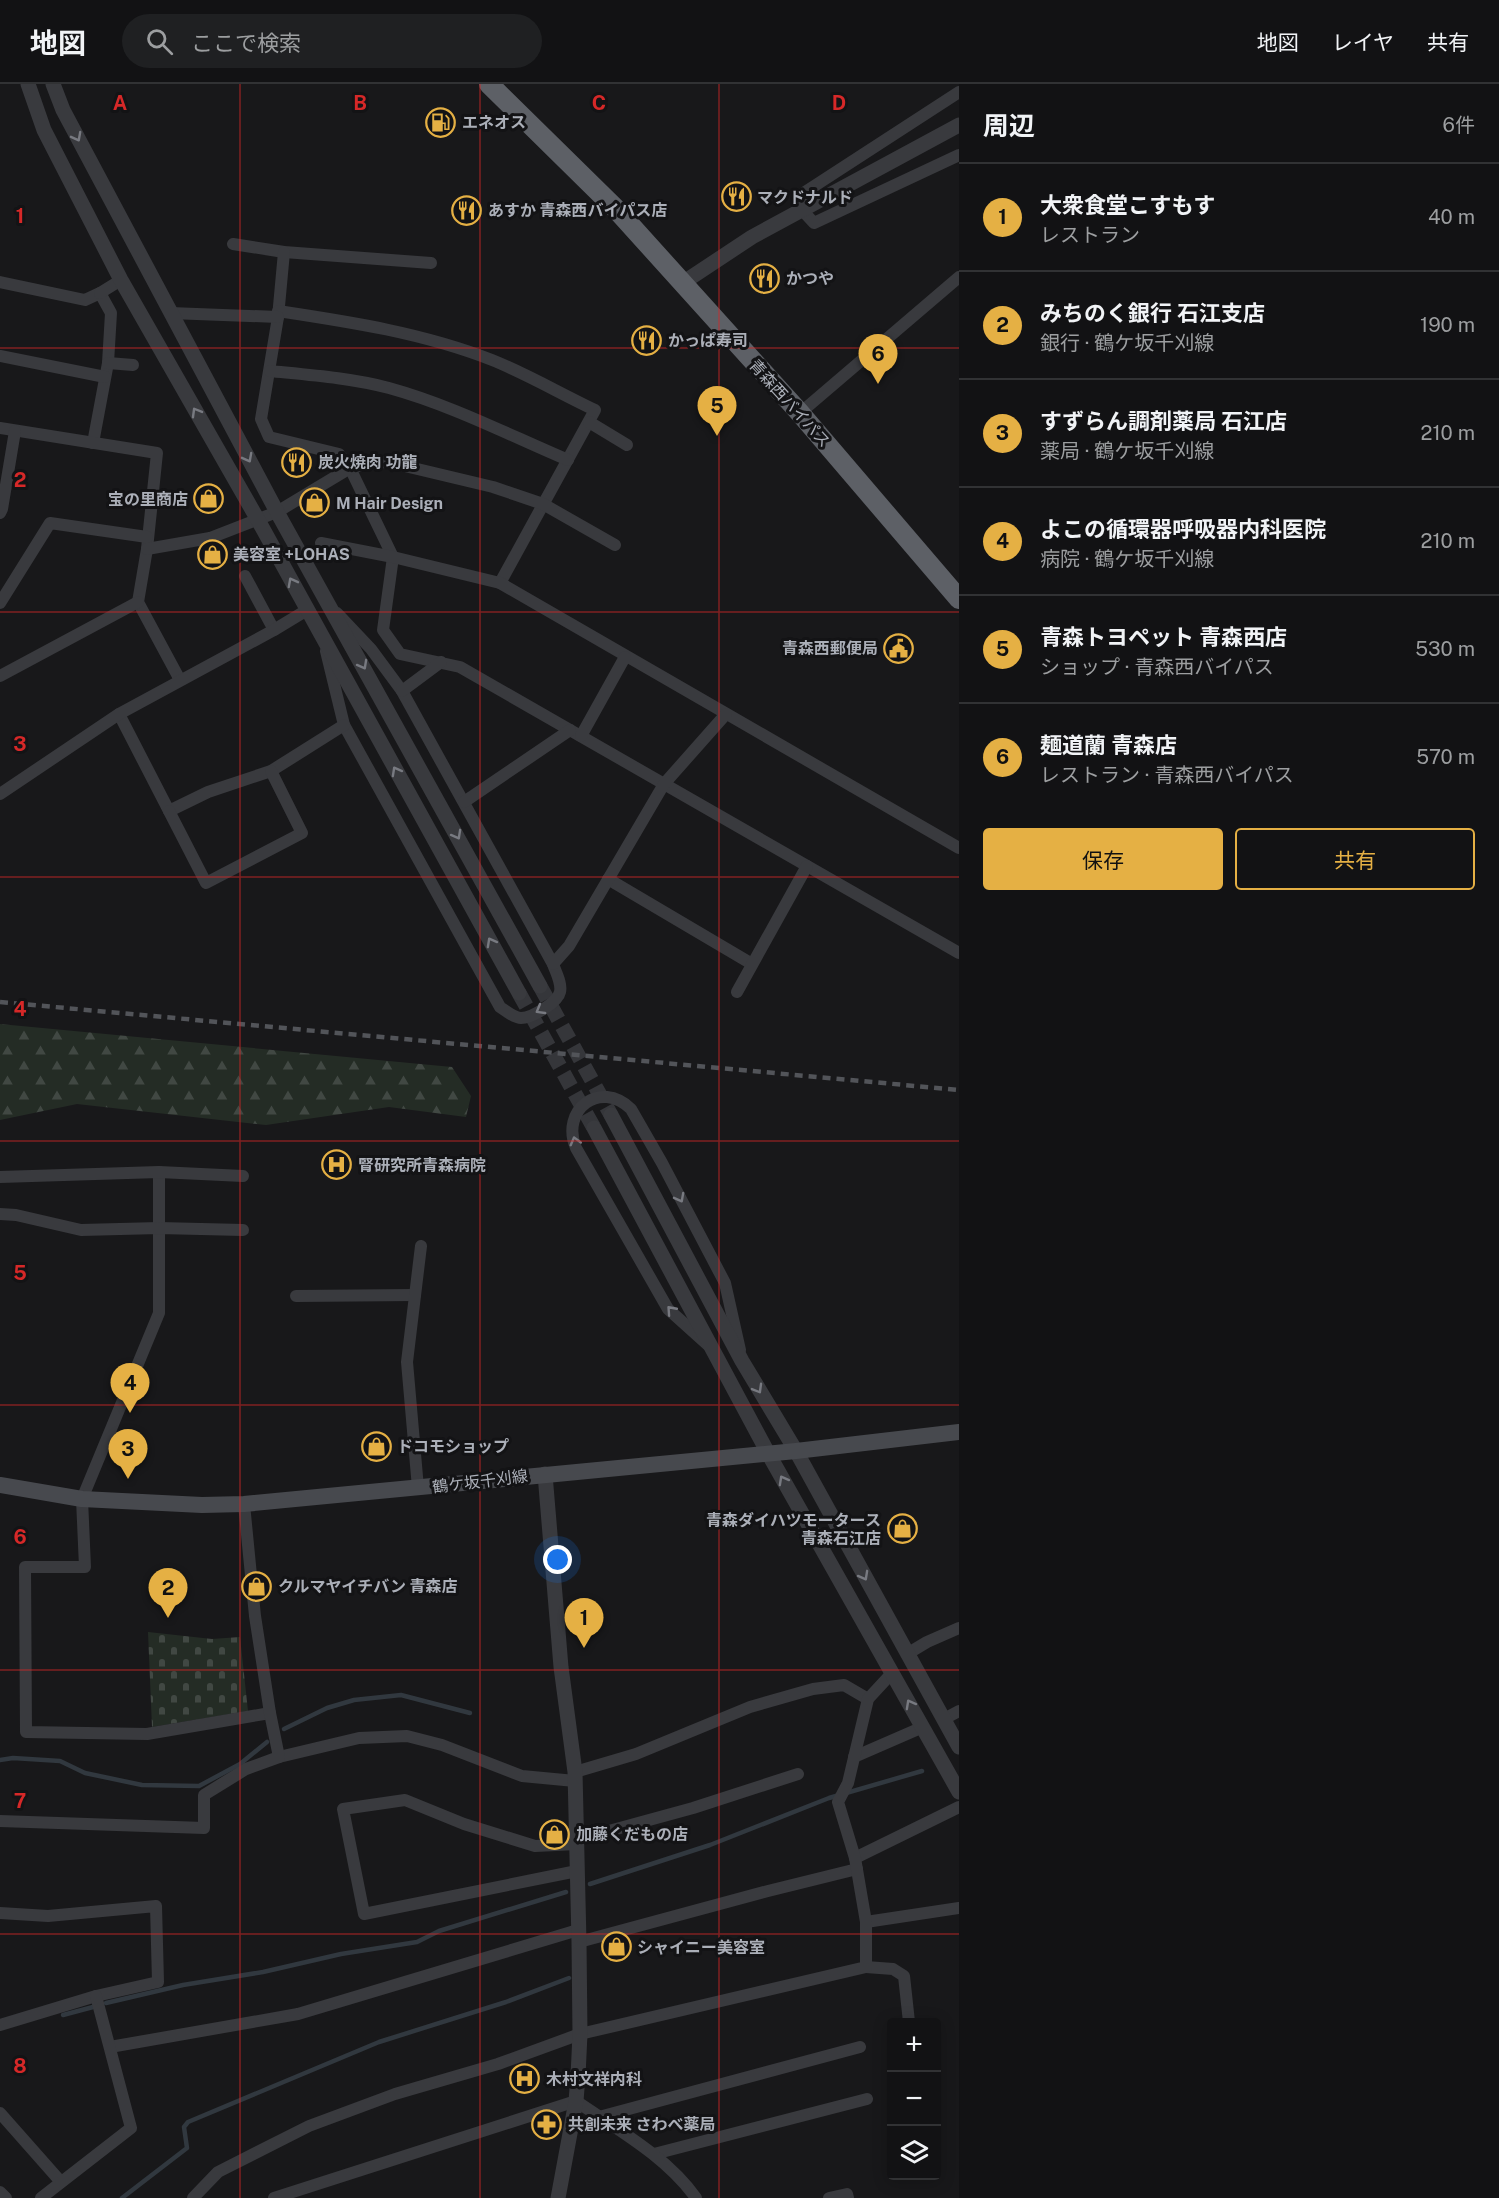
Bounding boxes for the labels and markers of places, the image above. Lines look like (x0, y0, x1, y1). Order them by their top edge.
fuel station icon: エネオス (425, 106, 457, 138)
place label: エネオス (462, 113, 526, 132)
restaurant icon: マクドナルド (720, 181, 752, 213)
place label: マクドナルド (757, 188, 853, 207)
restaurant icon: あすか 青森西バイパス店 (451, 194, 483, 226)
place label: あすか 青森西バイパス店 (488, 201, 667, 220)
restaurant icon: かつや (749, 262, 781, 294)
place label: かつや (786, 269, 834, 288)
restaurant icon: かっぱ寿司 (631, 324, 663, 356)
place label: かっぱ寿司 (668, 331, 748, 350)
pin: 6 (858, 334, 898, 384)
pin: 5 (698, 386, 736, 436)
restaurant icon: 炭火焼肉 功龍 (281, 446, 313, 478)
place label: 炭火焼肉 功龍 (318, 453, 418, 472)
shop icon: 宝の里商店 (193, 483, 225, 515)
shop icon: M Hair Design (299, 487, 331, 519)
place label: 宝の里商店 (108, 490, 188, 509)
place label: M Hair Design (336, 494, 443, 513)
shop icon: 美容室 +LOHAS (196, 538, 228, 570)
place label: 美容室 +LOHAS (233, 545, 350, 564)
public building icon: 青森西郵便局 (883, 632, 915, 664)
place label: 青森西郵便局 (782, 639, 878, 658)
hospital icon: 腎研究所青森病院 (321, 1149, 353, 1181)
place label: 腎研究所青森病院 (358, 1156, 486, 1175)
pin: 4 (110, 1364, 150, 1413)
pin: 3 (108, 1430, 148, 1479)
shop icon: ドコモショップ (360, 1430, 392, 1462)
place label: ドコモショップ (397, 1437, 509, 1456)
place label: 青森ダイハツモータース 青森石江店 (706, 1511, 881, 1548)
shop icon: 青森ダイハツモータース 青森石江店 (886, 1513, 918, 1545)
pin: 2 (148, 1568, 188, 1618)
shop icon: クルマヤイチバン 青森店 (241, 1570, 273, 1602)
place label: クルマヤイチバン 青森店 (278, 1577, 458, 1596)
pin: 1 (564, 1598, 604, 1648)
shop icon: 加藤くだもの店 (539, 1818, 571, 1850)
place label: 加藤くだもの店 (576, 1825, 688, 1844)
shop icon: シャイニー美容室 (600, 1931, 632, 1963)
place label: シャイニー美容室 (637, 1938, 765, 1957)
hospital icon: 木村文祥内科 (509, 2063, 541, 2095)
place label: 木村文祥内科 (546, 2070, 642, 2089)
pharmacy icon: 共創未来 さわべ薬局 (531, 2108, 563, 2140)
place label: 共創未来 さわべ薬局 (568, 2115, 716, 2134)

